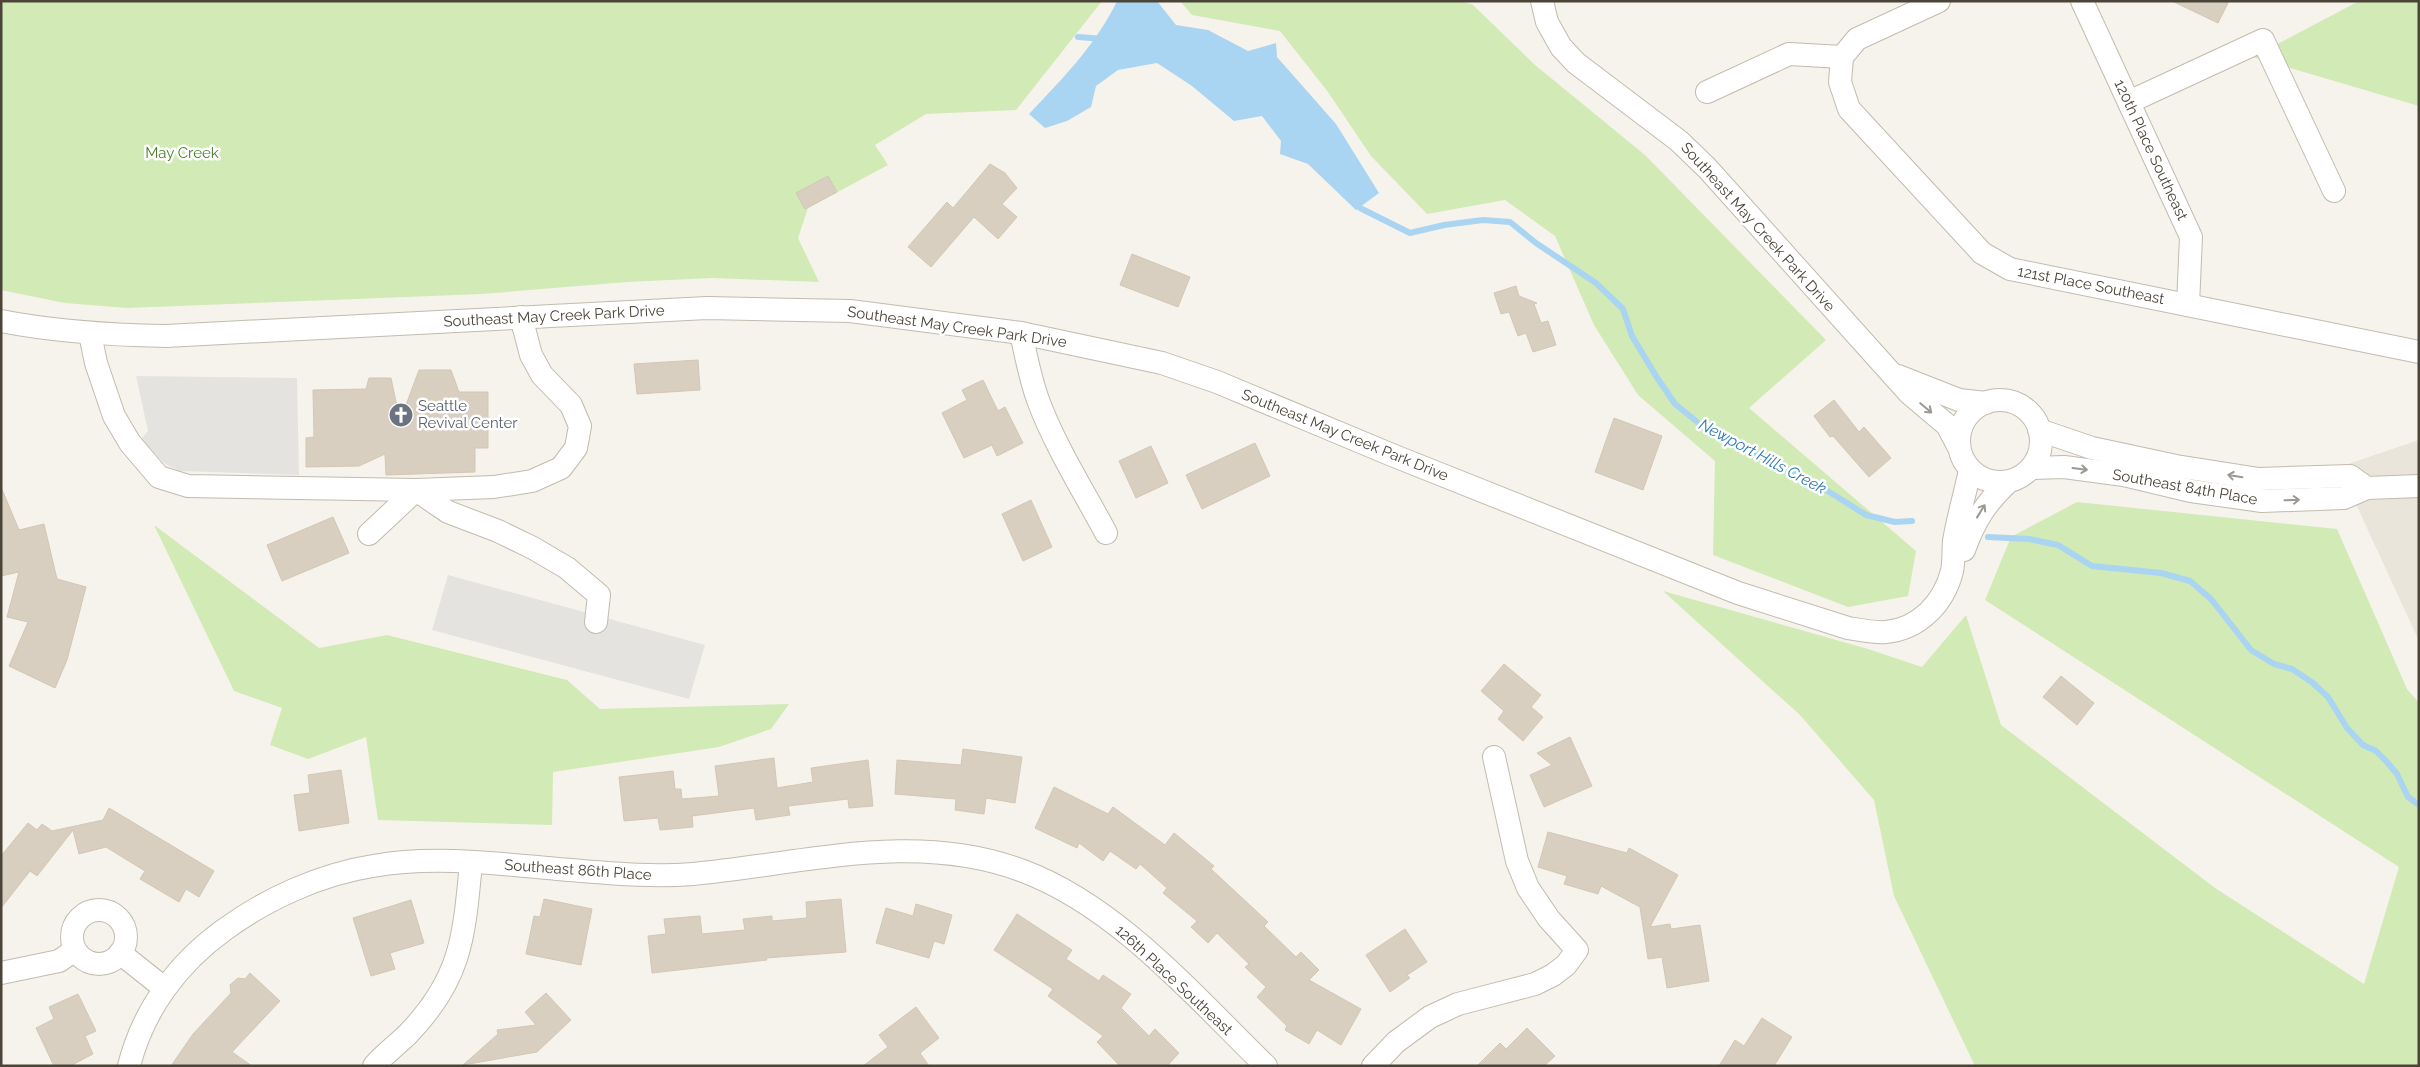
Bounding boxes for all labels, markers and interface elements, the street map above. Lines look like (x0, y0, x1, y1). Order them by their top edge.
street label: 120th Place Southeast (2110, 77, 2192, 223)
street label: Southeast May Creek Park Drive (1677, 139, 1839, 315)
park label: May Creek (145, 144, 219, 162)
street label: 121st Place Southeast (2016, 262, 2166, 308)
street label: Southeast May Creek Park Drive (443, 301, 665, 331)
street label: Southeast May Creek Park Drive (846, 303, 1068, 351)
street label: Southeast May Creek Park Drive (1239, 385, 1451, 485)
place label: Seattle Revival Center (418, 397, 518, 432)
church icon: Seattle Revival Center (388, 402, 414, 428)
one-way arrow (1920, 402, 1933, 414)
water label: Newport Hills Creek (1696, 415, 1830, 498)
one-way arrow (2072, 464, 2088, 474)
street label: Southeast 84th Place (2111, 465, 2259, 509)
one-way arrow (2228, 470, 2244, 480)
one-way arrow (2284, 495, 2300, 505)
one-way arrow (1977, 505, 1987, 519)
street label: Southeast 86th Place (504, 856, 653, 884)
street label: 126th Place Southeast (1112, 921, 1236, 1039)

